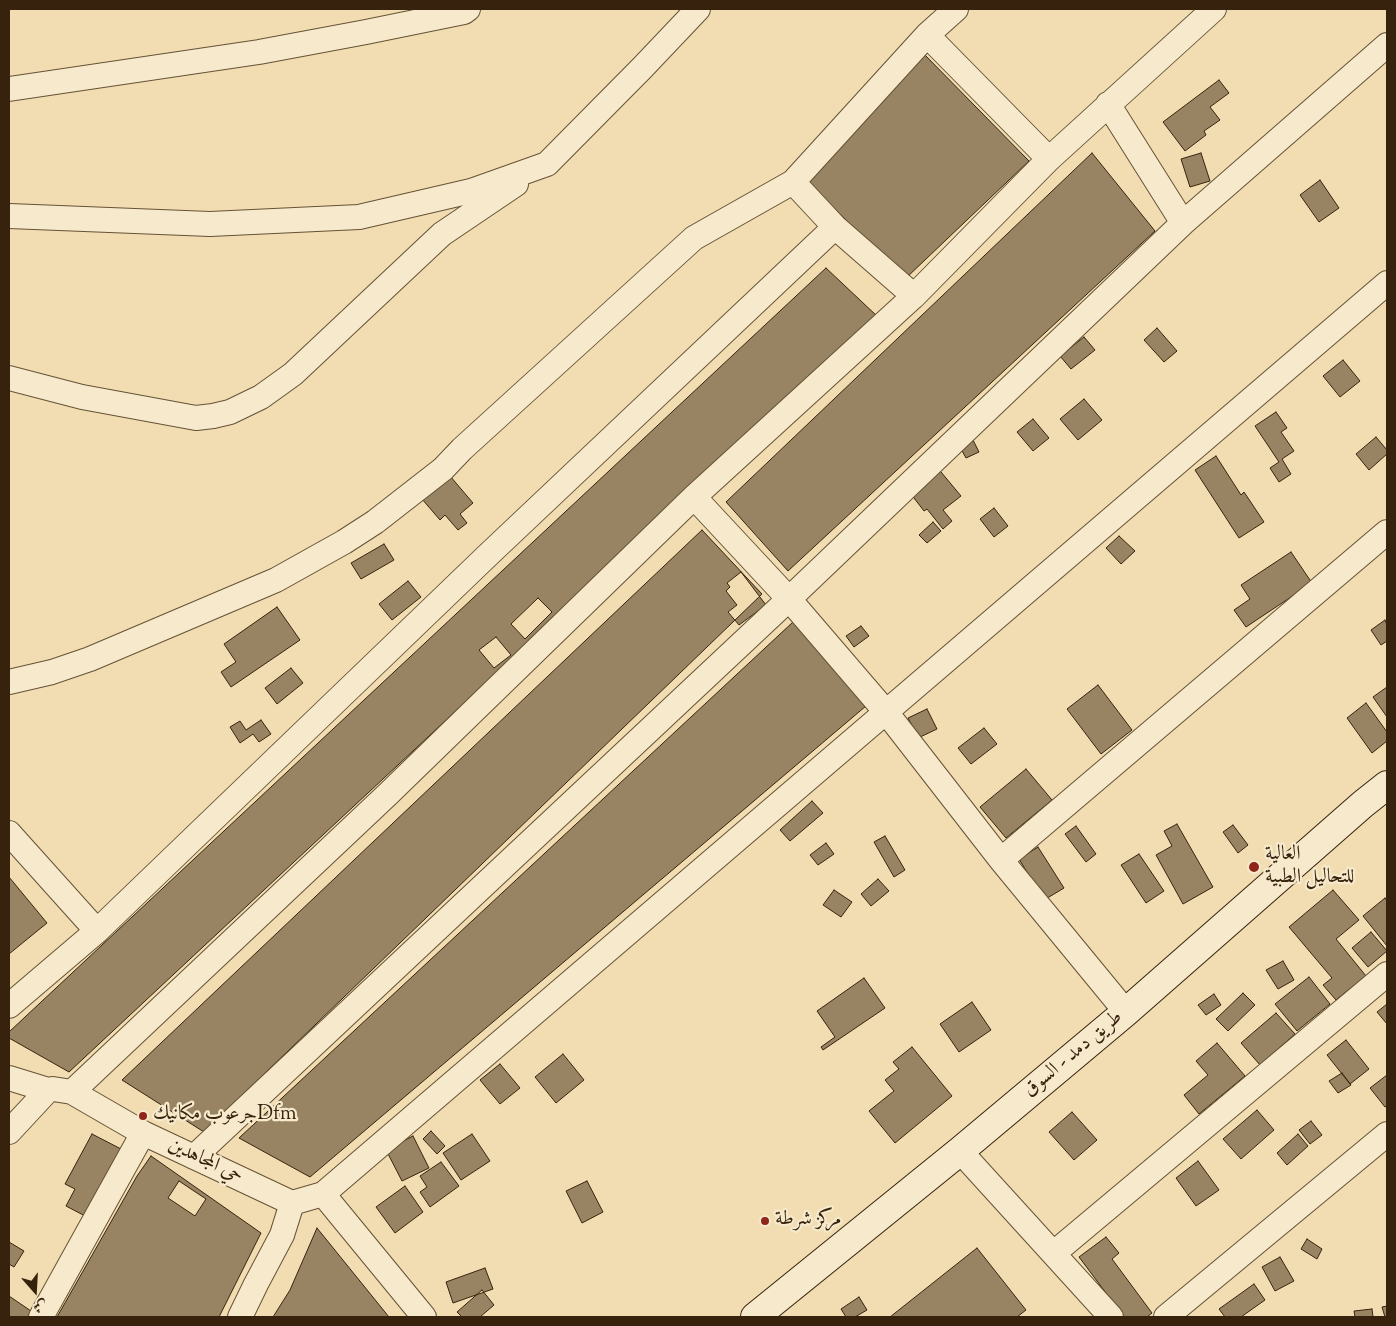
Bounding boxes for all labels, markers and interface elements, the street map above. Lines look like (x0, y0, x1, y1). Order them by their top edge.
place label: العالية للتحاليل الطبية (1265, 844, 1354, 891)
marker: العالية للتحاليل الطبية (1247, 860, 1261, 874)
street label: طريق دمد - السوق (1019, 1007, 1129, 1103)
place label: جرعوب مكانيكDfm (153, 1104, 296, 1128)
marker: جرعوب مكانيكDfm (137, 1110, 149, 1122)
street label: حي المجاهدين (164, 1134, 246, 1190)
place label: مركز شرطة (775, 1209, 842, 1233)
marker: مركز شرطة (759, 1215, 771, 1227)
north arrow (10, 1266, 60, 1316)
text: ش (30, 1293, 50, 1317)

